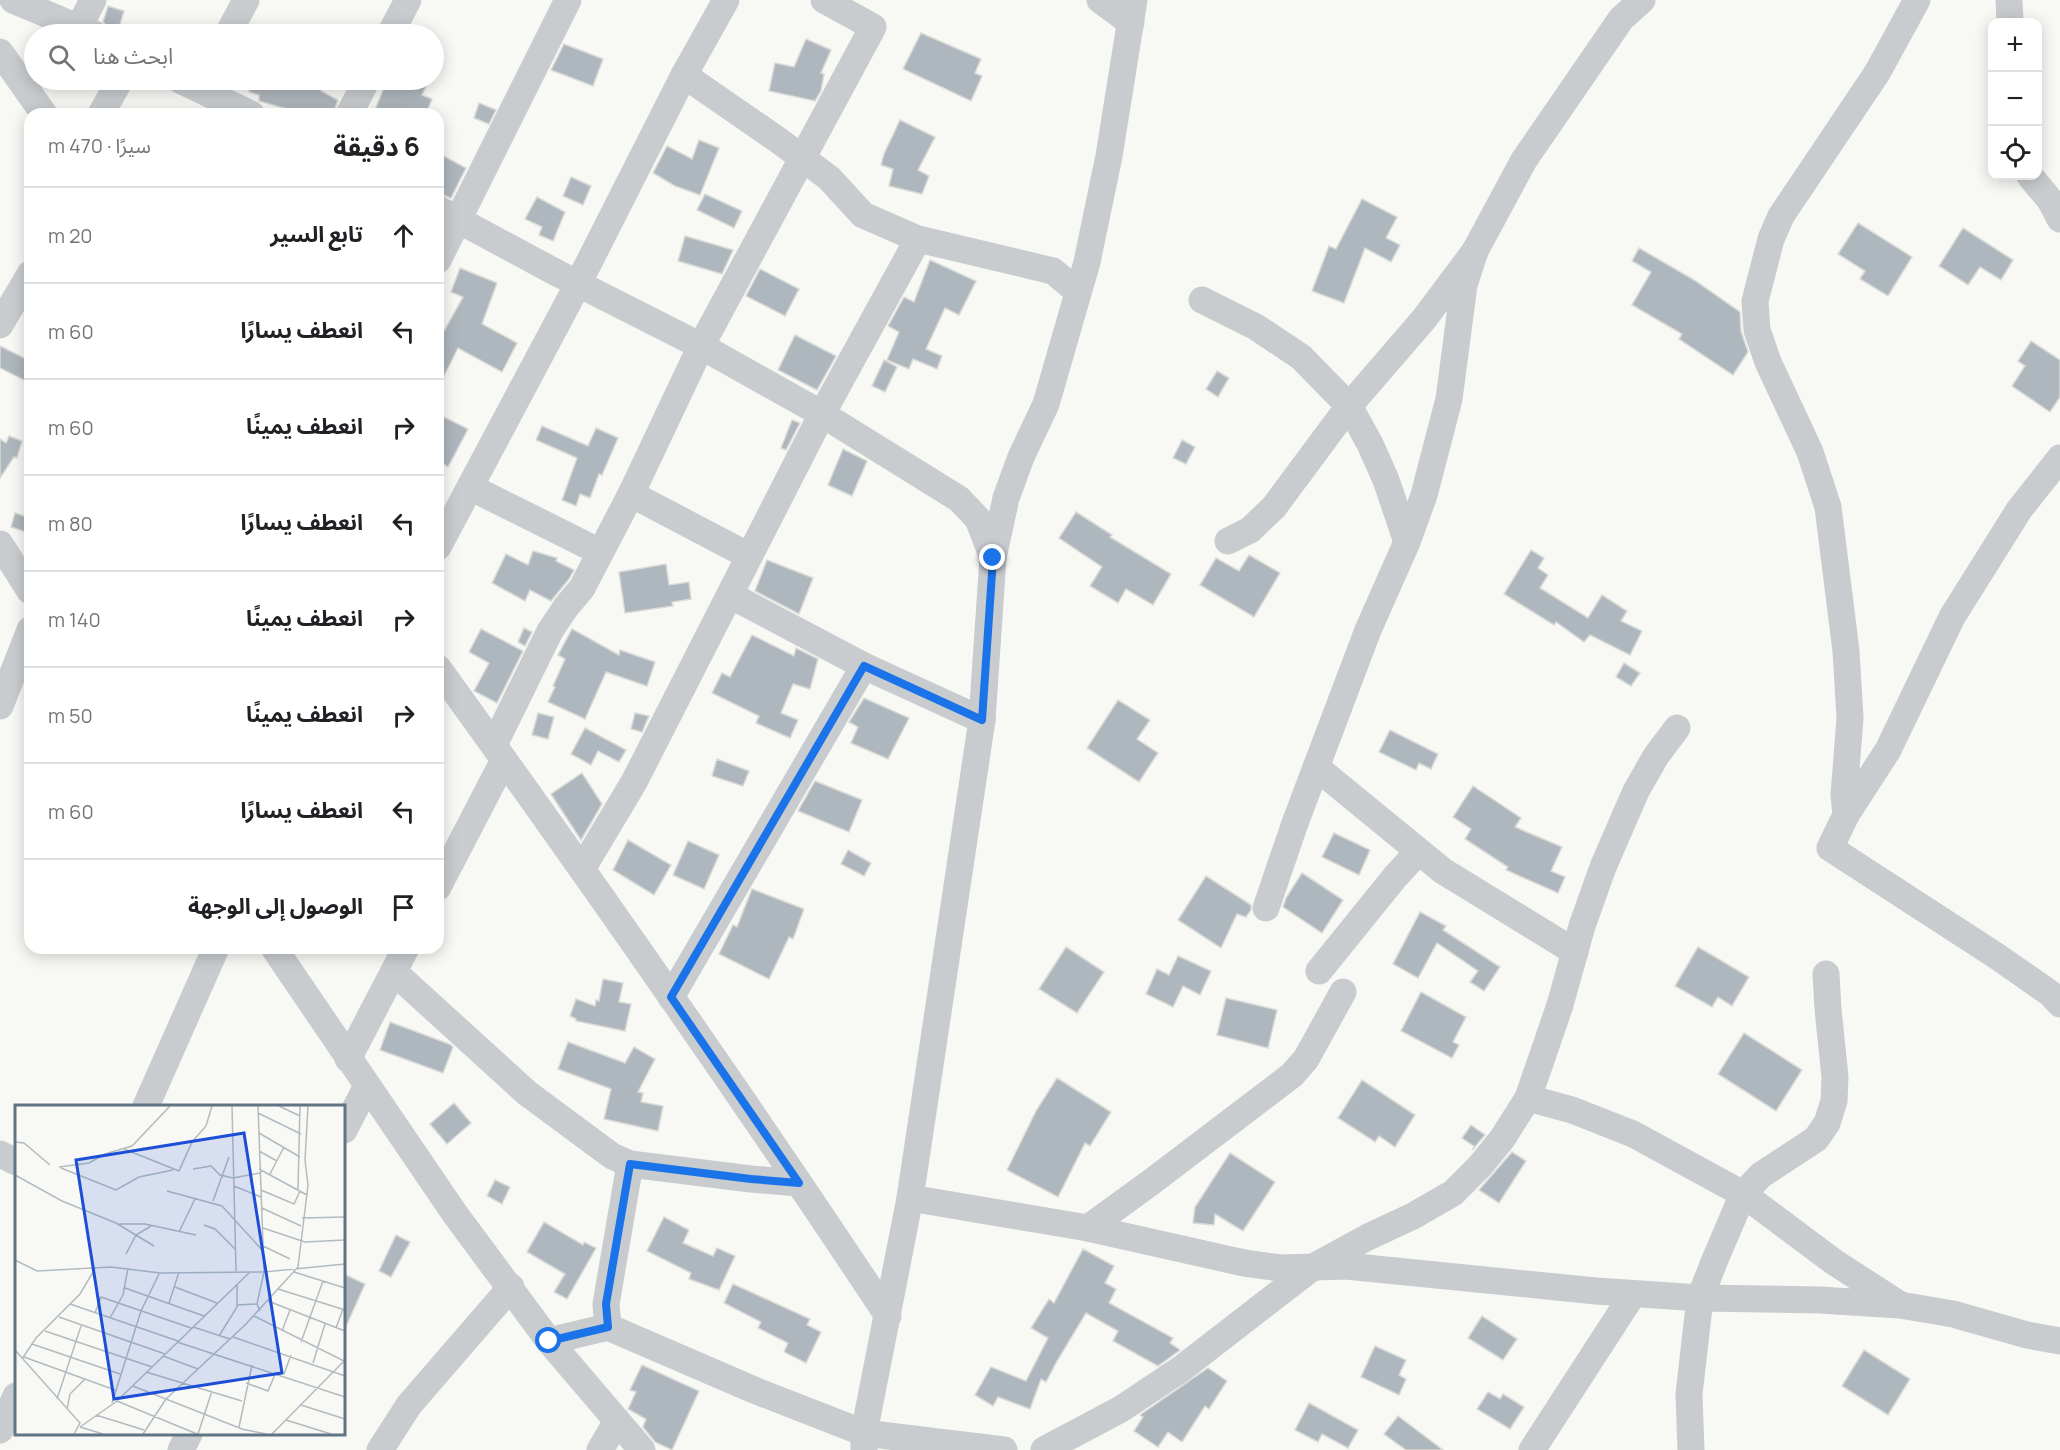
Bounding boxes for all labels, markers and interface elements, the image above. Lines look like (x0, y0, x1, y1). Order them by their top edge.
map controls (1988, 18, 2042, 180)
button: + (1988, 18, 2042, 72)
search box (24, 24, 444, 90)
icon: search (45, 41, 78, 74)
text: ابحث هنا (93, 41, 173, 71)
button: − (1988, 72, 2042, 126)
button: locate (1988, 126, 2042, 180)
text: 6 دقيقة (333, 128, 420, 164)
text: سيرًا · 470 m (48, 132, 151, 159)
text: تابع السير (270, 219, 363, 249)
icon: ahead (387, 219, 420, 252)
text: 20 m (48, 222, 93, 249)
text: انعطف يسارًا (240, 315, 363, 345)
icon: left (387, 315, 420, 348)
text: 60 m (48, 318, 94, 345)
text: انعطف يمينًا (246, 411, 363, 441)
icon: right (387, 411, 420, 444)
text: 60 m (48, 414, 94, 441)
text: انعطف يسارًا (240, 507, 363, 537)
icon: left (387, 507, 420, 540)
text: 80 m (48, 510, 93, 537)
route end (979, 544, 1005, 570)
text: انعطف يمينًا (246, 603, 363, 633)
icon: right (387, 603, 420, 636)
text: 140 m (48, 606, 101, 633)
text: انعطف يمينًا (246, 699, 363, 729)
icon: right (387, 699, 420, 732)
text: 50 m (48, 702, 93, 729)
text: انعطف يسارًا (240, 795, 363, 825)
icon: left (387, 795, 420, 828)
text: 60 m (48, 798, 94, 825)
text: الوصول إلى الوجهة (188, 891, 363, 921)
icon: arrive (387, 891, 420, 924)
inset map (15, 1105, 345, 1435)
route start (535, 1327, 561, 1353)

